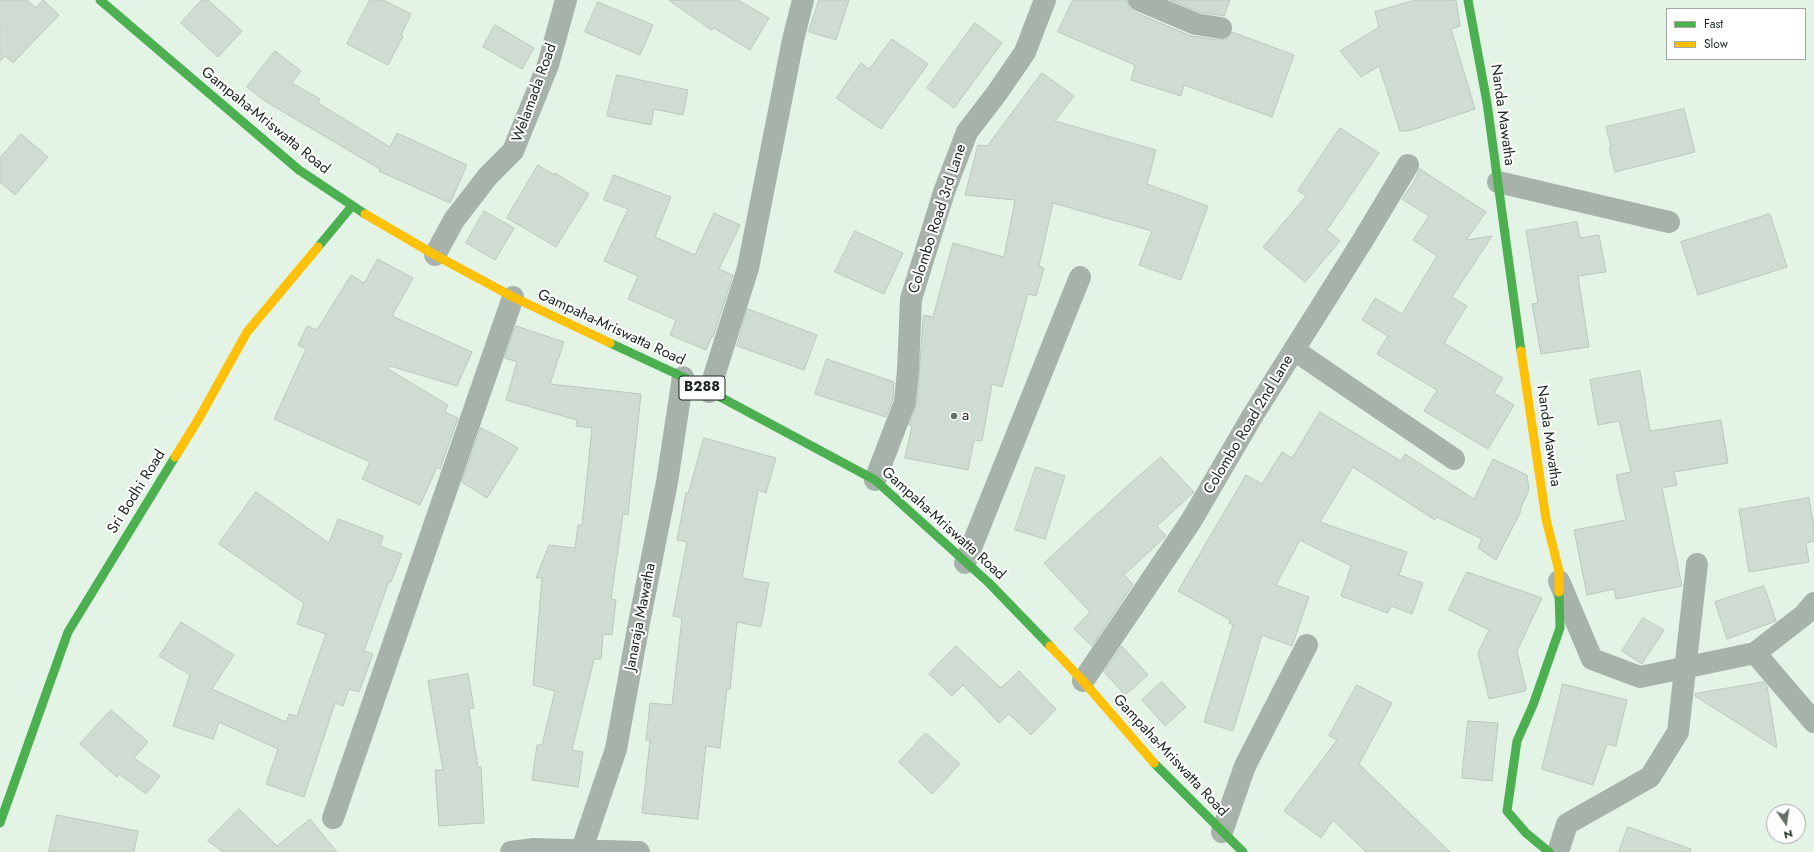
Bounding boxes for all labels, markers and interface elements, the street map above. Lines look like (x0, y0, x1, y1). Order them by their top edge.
legend (1666, 8, 1806, 60)
text: Fast (1704, 15, 1723, 33)
text: Slow (1704, 35, 1728, 53)
street label: Welamada Road (509, 41, 561, 145)
street label: Nanda Mawatha (1486, 63, 1518, 167)
street label: Gampaha-Mriswatta Road (197, 64, 333, 178)
street label: Colombo Road 3rd Lane (905, 142, 971, 296)
street label: Gampaha-Mriswatta Road (535, 286, 687, 370)
street label: Colombo Road 2nd Lane (1200, 352, 1298, 498)
road number: B288 (679, 376, 725, 400)
street label: Nanda Mawatha (1532, 384, 1564, 488)
place label: a (962, 407, 969, 425)
marker: a (949, 411, 959, 421)
street label: Sri Bodhi Road (104, 447, 170, 537)
street label: Gampaha-Mriswatta Road (877, 464, 1009, 584)
street label: Janaraja Mawatha (622, 562, 660, 672)
street label: Gampaha-Mriswatta Road (1109, 691, 1231, 821)
north arrow (1766, 804, 1806, 844)
text: N (1782, 826, 1795, 843)

